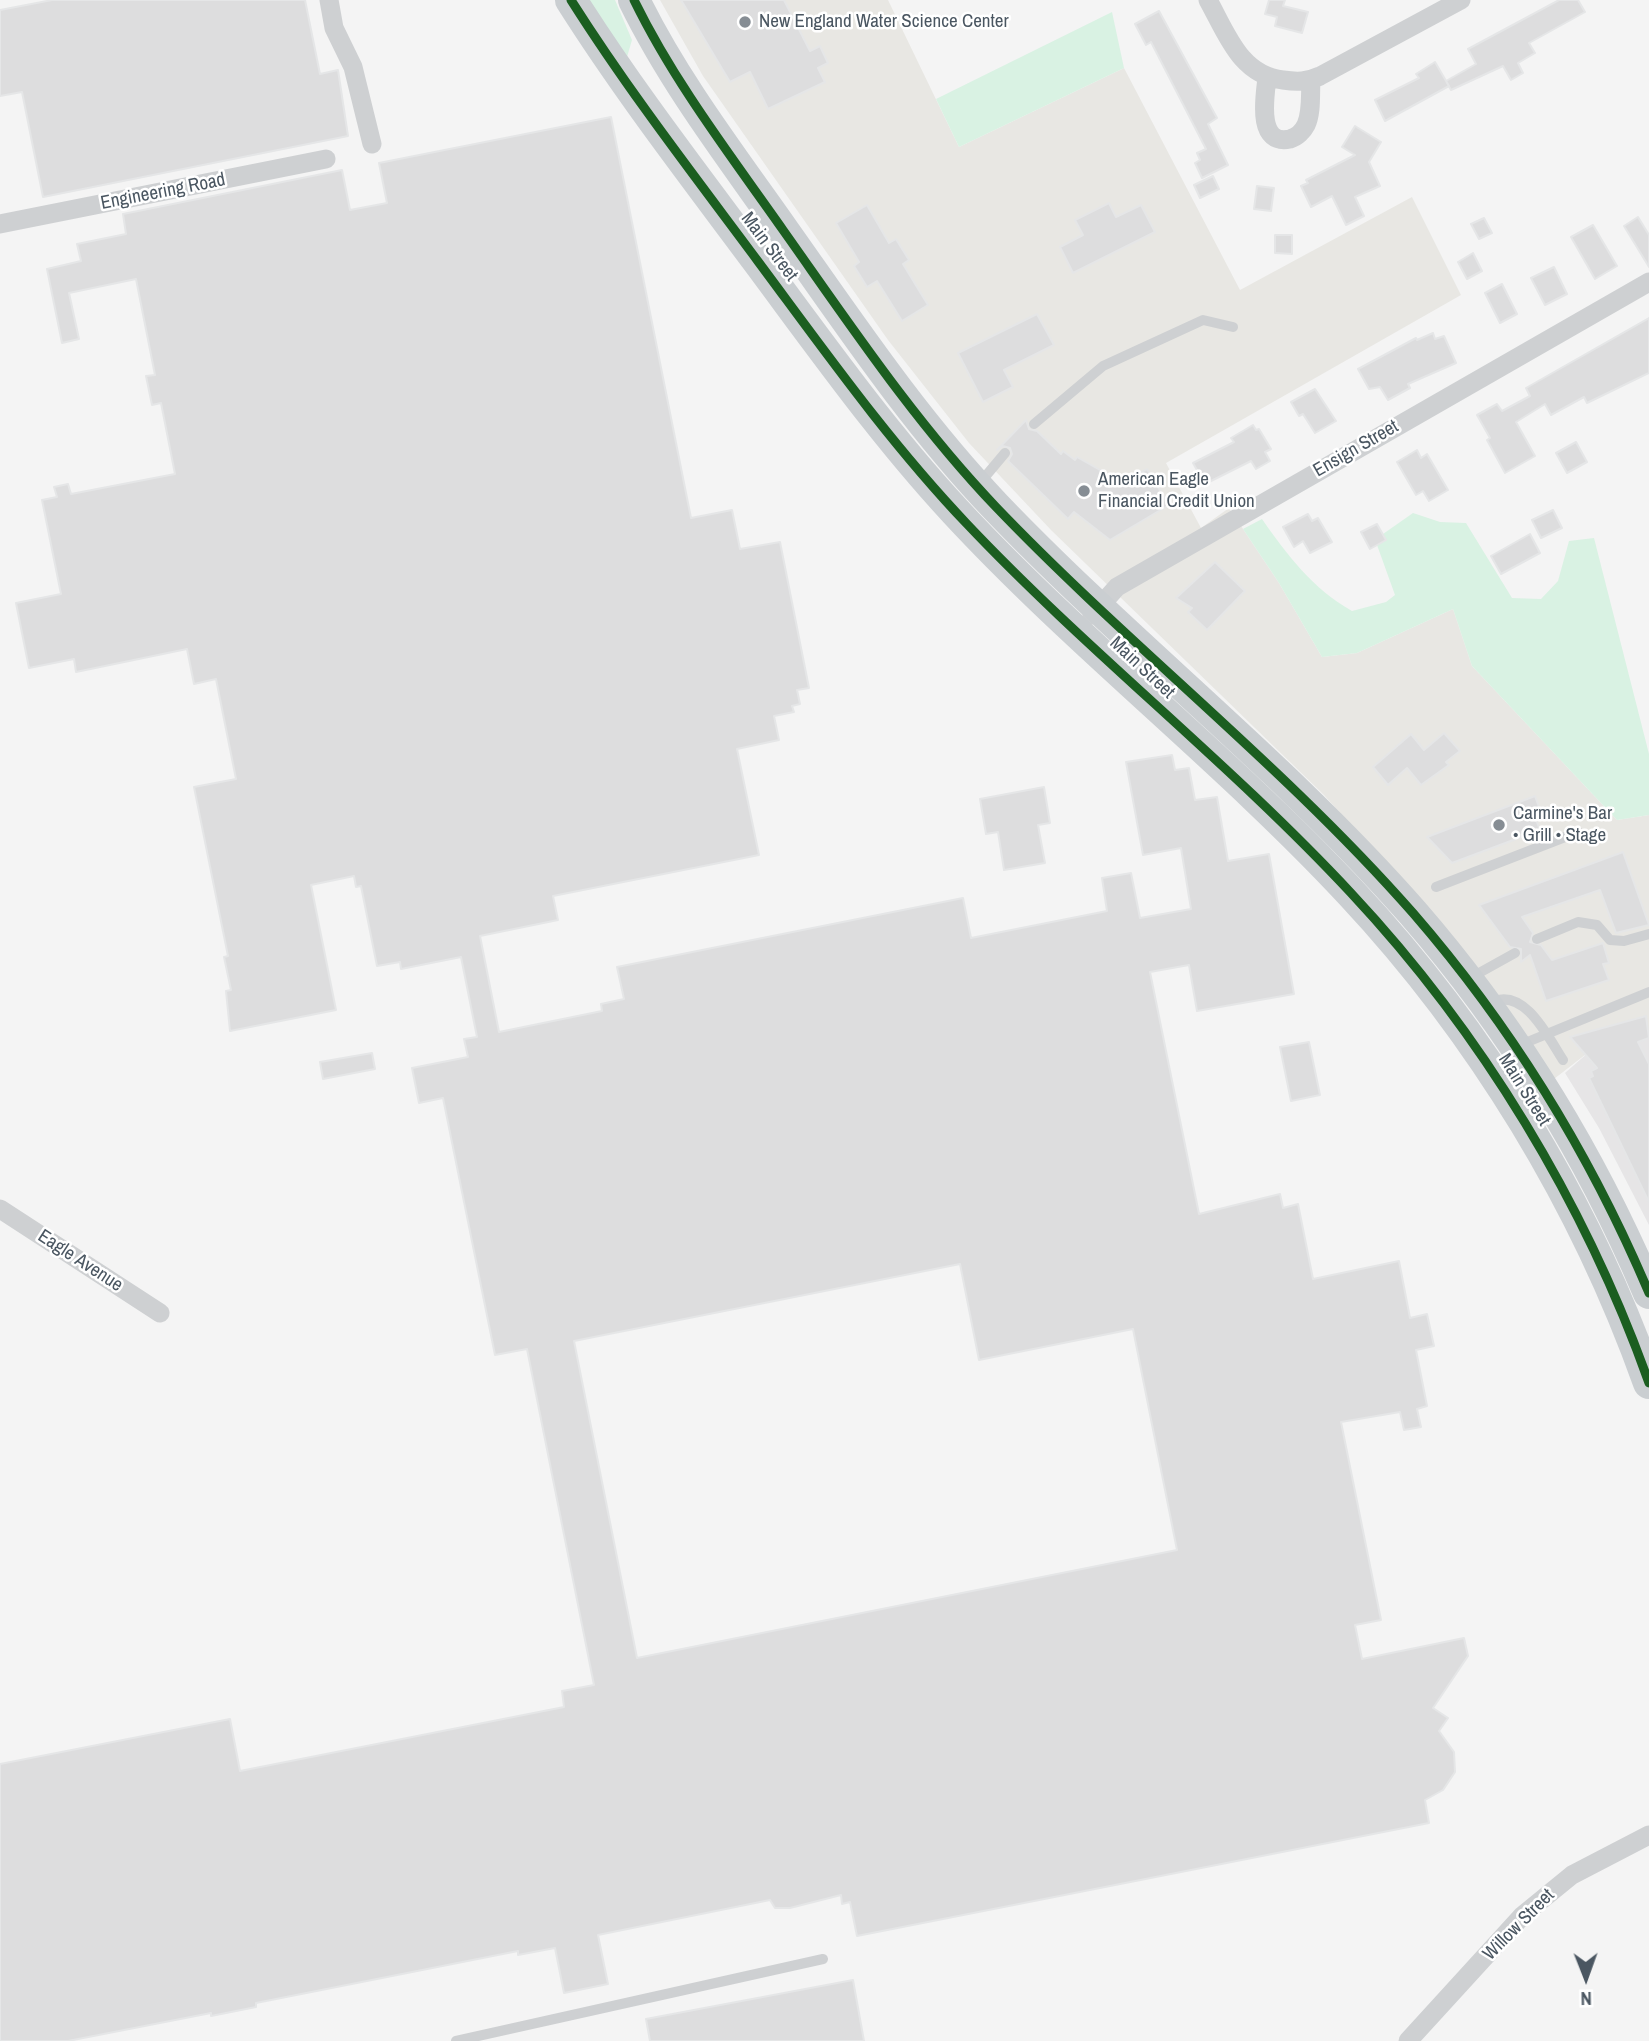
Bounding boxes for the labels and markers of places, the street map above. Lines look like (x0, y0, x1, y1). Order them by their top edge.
place label: New England Water Science Center (759, 11, 1009, 33)
marker: New England Water Science Center (737, 14, 753, 30)
place label: American Eagle Financial Credit Union (1098, 469, 1255, 513)
marker: American Eagle Financial Credit Union (1076, 483, 1092, 499)
place label: Carmine's Bar • Grill • Stage (1513, 803, 1612, 847)
marker: Carmine's Bar • Grill • Stage (1491, 817, 1507, 833)

